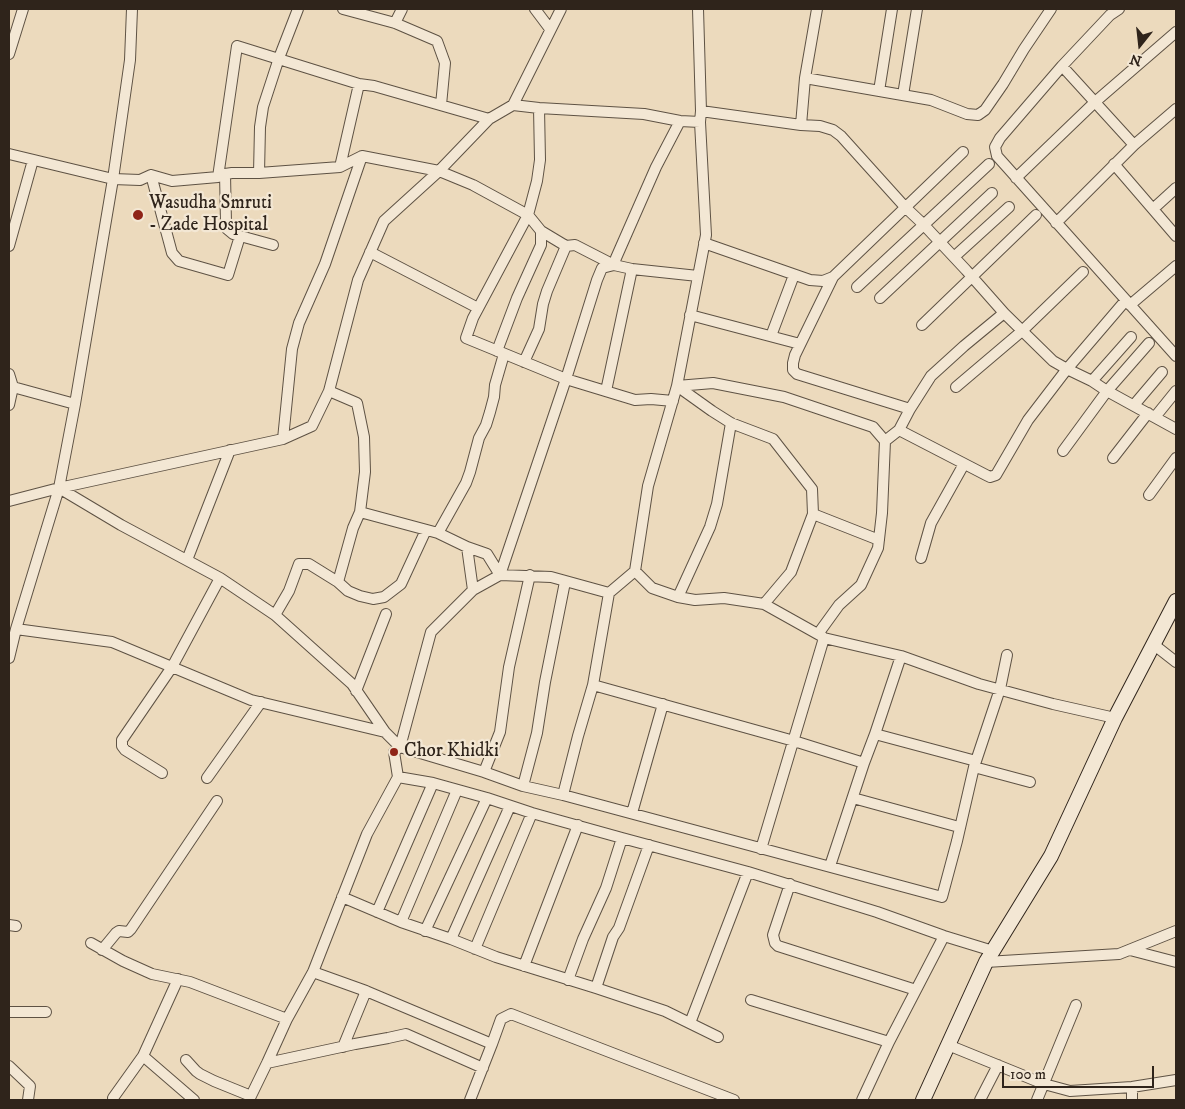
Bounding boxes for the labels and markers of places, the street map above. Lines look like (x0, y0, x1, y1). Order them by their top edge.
place label: Wasudha Smruti - Zade Hospital (149, 193, 272, 237)
marker: Wasudha Smruti - Zade Hospital (131, 208, 145, 222)
place label: Chor Khidki (404, 741, 499, 763)
marker: Chor Khidki (388, 746, 400, 758)

